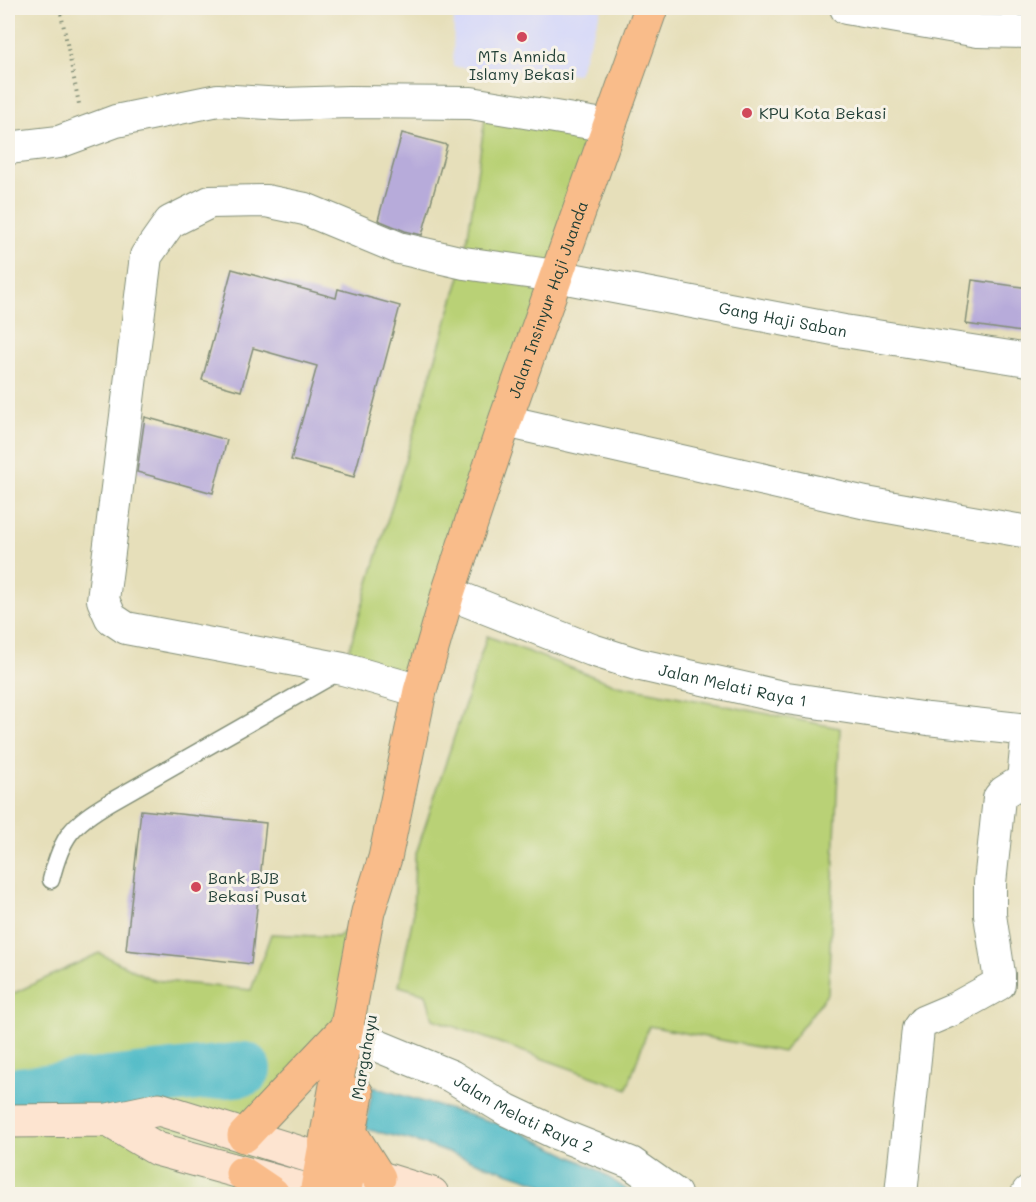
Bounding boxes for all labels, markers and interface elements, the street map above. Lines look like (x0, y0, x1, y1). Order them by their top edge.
marker: MTs Annida Islamy Bekasi (515, 30, 529, 44)
place label: MTs Annida Islamy Bekasi (469, 45, 575, 84)
place label: KPU Kota Bekasi (759, 102, 887, 123)
marker: KPU Kota Bekasi (740, 106, 754, 120)
street label: Jalan Insinyur Haji Juanda (503, 198, 592, 401)
street label: Gang Haji Saban (717, 296, 849, 341)
street label: Jalan Melati Raya 1 (657, 658, 808, 711)
place label: Bank BJB Bekasi Pusat (208, 867, 307, 906)
marker: Bank BJB Bekasi Pusat (189, 880, 203, 894)
street label: Margahayu (346, 1013, 381, 1101)
street label: Jalan Melati Raya 2 (451, 1069, 596, 1157)

